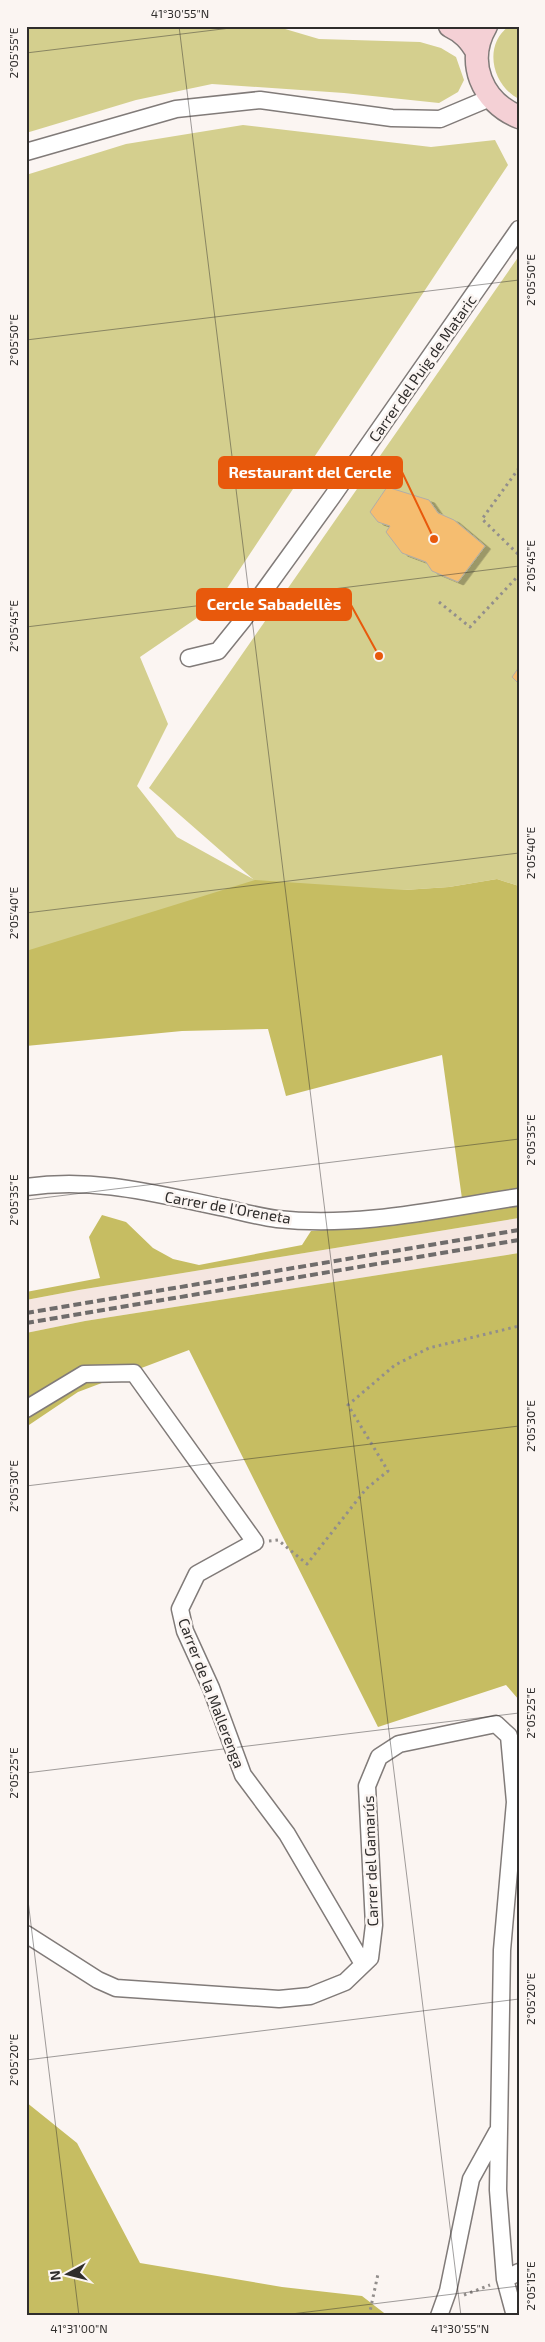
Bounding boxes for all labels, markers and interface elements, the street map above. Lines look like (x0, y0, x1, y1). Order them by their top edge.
text: 41°30'55"N (151, 6, 209, 20)
text: 2°05'55"E (6, 27, 20, 79)
text: 2°05'50"E (523, 254, 537, 306)
street label: Carrer del Puig de Mataric (364, 291, 480, 445)
text: 2°05'50"E (6, 314, 20, 366)
callout: Restaurant del Cercle (219, 457, 402, 488)
text: Restaurant del Cercle (229, 462, 391, 481)
text: 2°05'45"E (523, 540, 537, 592)
callout: Cercle Sabadellès (197, 589, 351, 620)
text: Cercle Sabadellès (207, 594, 341, 613)
text: 2°05'45"E (6, 600, 20, 652)
text: 2°05'40"E (523, 826, 537, 879)
text: 2°05'40"E (6, 886, 20, 939)
text: 2°05'35"E (523, 1114, 537, 1166)
text: 2°05'35"E (6, 1174, 20, 1226)
street label: Carrer de l'Oreneta (164, 1187, 292, 1227)
text: 2°05'30"E (523, 1400, 537, 1452)
text: 2°05'30"E (6, 1460, 20, 1512)
street label: Carrer de la Mallerenga (175, 1615, 249, 1771)
text: 2°05'25"E (523, 1687, 537, 1739)
text: 2°05'25"E (6, 1747, 20, 1799)
street label: Carrer del Gamarús (359, 1795, 381, 1927)
text: 2°05'20"E (523, 1973, 537, 2025)
text: 2°05'20"E (6, 2034, 20, 2086)
north arrow (42, 2250, 92, 2300)
text: 2°05'15"E (523, 2261, 537, 2311)
text: N (46, 2270, 64, 2282)
text: 41°31'00"N (50, 2321, 108, 2335)
text: 41°30'55"N (431, 2321, 489, 2335)

